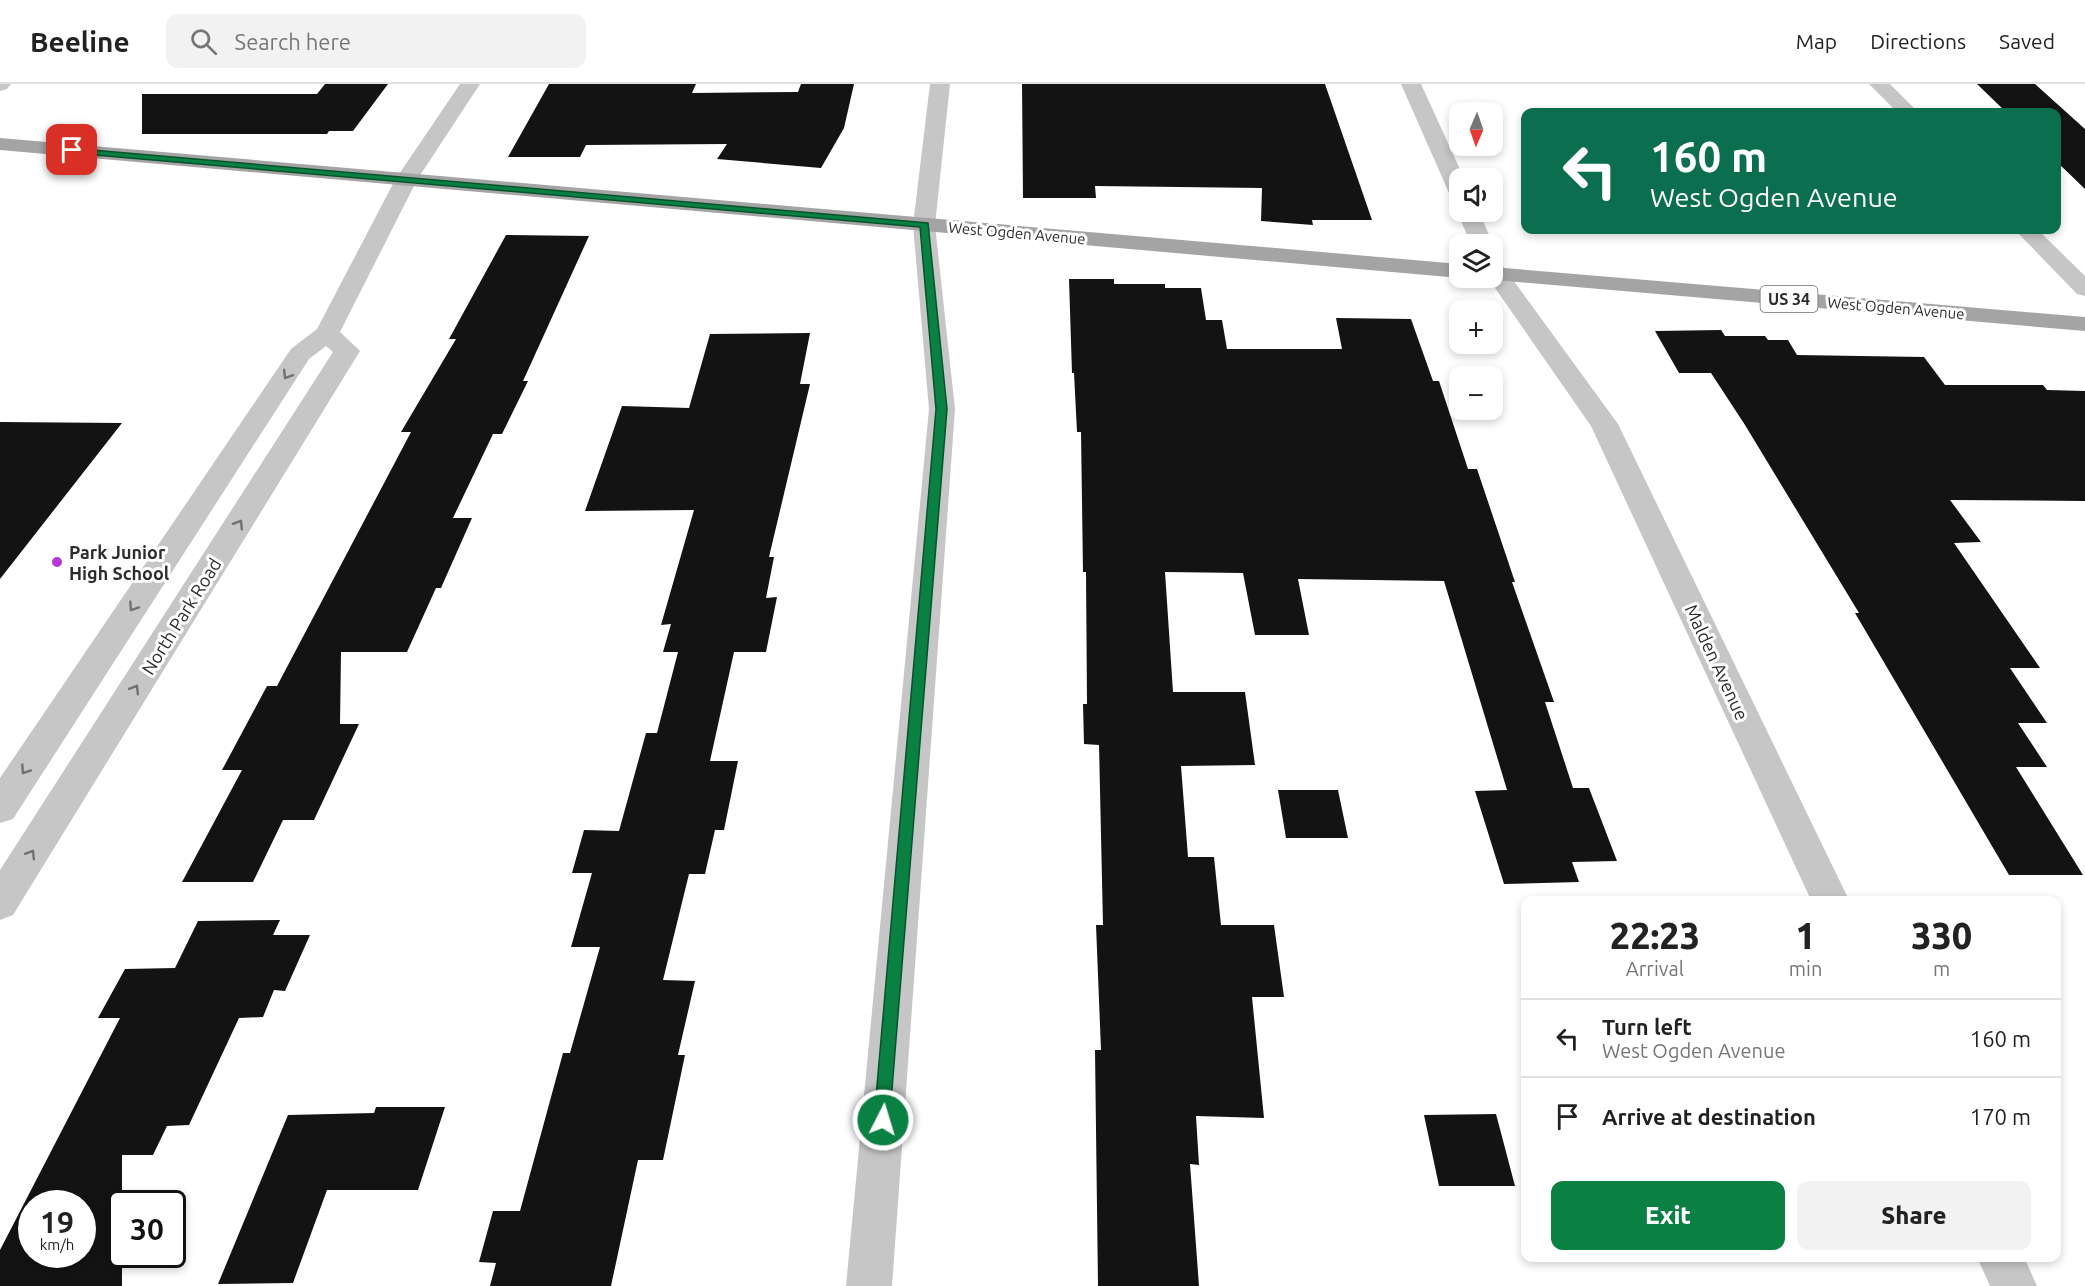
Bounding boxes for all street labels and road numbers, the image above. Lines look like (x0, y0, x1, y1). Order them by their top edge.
street label: West Ogden Avenue (948, 219, 1086, 247)
road number: US 34 (1760, 286, 1818, 312)
street label: West Ogden Avenue (1827, 294, 1965, 322)
street label: North Park Road (137, 554, 225, 678)
street label: Malden Avenue (1681, 601, 1753, 723)

